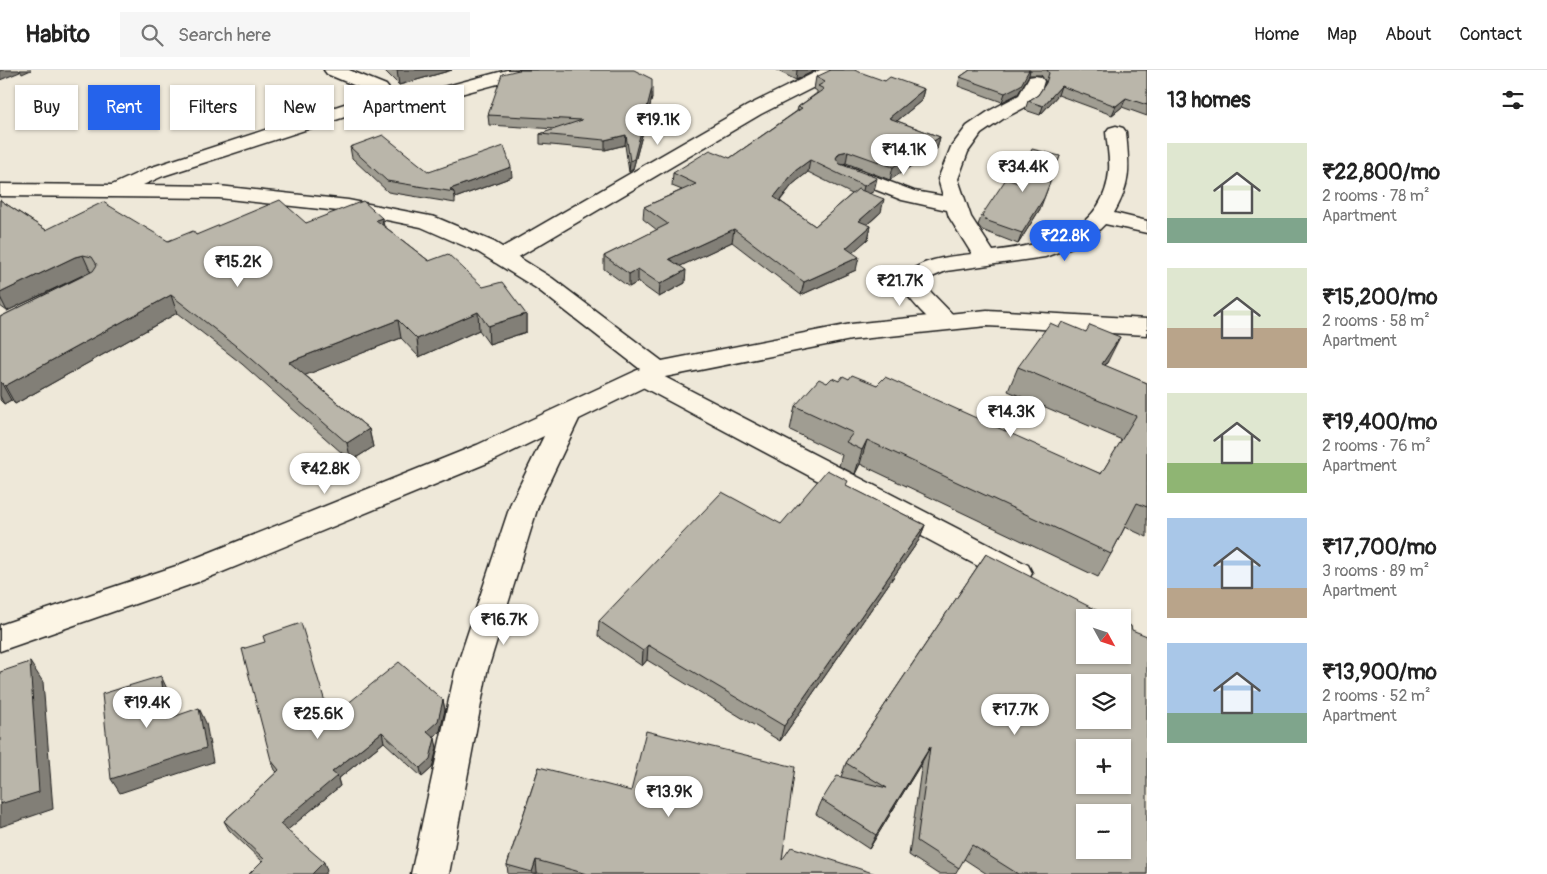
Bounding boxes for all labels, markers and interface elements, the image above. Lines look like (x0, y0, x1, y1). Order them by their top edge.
search box (120, 12, 470, 57)
text: Habito (25, 20, 90, 49)
icon: search (138, 21, 166, 49)
text: Search here (178, 23, 271, 47)
text: Home (1254, 23, 1299, 46)
text: Map (1327, 23, 1357, 46)
text: About (1385, 23, 1431, 46)
text: Contact (1459, 23, 1522, 46)
chip: Buy (15, 85, 78, 130)
chip: Rent (88, 85, 160, 130)
chip: Filters (170, 85, 255, 130)
chip: New (265, 85, 334, 130)
chip: Apartment (344, 85, 464, 130)
icon: filters (1499, 86, 1527, 114)
text: 13 homes (1167, 87, 1250, 114)
pin: ₹19.1K (617, 104, 699, 146)
text: ₹19.1K (636, 110, 680, 130)
pin: ₹14.1K (863, 134, 945, 176)
text: ₹14.1K (882, 140, 926, 160)
pin: ₹34.4K (982, 150, 1064, 193)
text: ₹34.4K (998, 157, 1048, 177)
text: ₹22,800/mo (1322, 159, 1440, 186)
icon: home (1207, 163, 1267, 223)
text: 2 rooms · 78 m² (1322, 186, 1429, 206)
text: Apartment (1322, 206, 1397, 226)
pin: ₹22.8K (1024, 220, 1106, 262)
text: ₹22.8K (1041, 226, 1089, 246)
pin: ₹15.2K (197, 246, 279, 288)
text: ₹15.2K (215, 252, 261, 272)
pin: ₹21.7K (859, 264, 941, 307)
text: ₹21.7K (877, 271, 923, 291)
text: ₹15,200/mo (1322, 284, 1437, 311)
icon: home (1207, 288, 1267, 348)
text: 2 rooms · 58 m² (1322, 311, 1430, 331)
text: Apartment (1322, 331, 1397, 351)
pin: ₹14.3K (970, 396, 1052, 438)
text: ₹14.3K (987, 402, 1035, 422)
text: ₹19,400/mo (1322, 409, 1437, 436)
icon: home (1207, 413, 1267, 473)
text: 2 rooms · 76 m² (1322, 436, 1431, 456)
pin: ₹42.8K (284, 452, 366, 495)
text: Apartment (1322, 456, 1397, 476)
text: ₹42.8K (300, 459, 350, 479)
text: ₹17,700/mo (1322, 534, 1437, 561)
icon: home (1207, 538, 1267, 598)
text: 3 rooms · 89 m² (1322, 561, 1429, 581)
text: Apartment (1322, 581, 1397, 601)
pin: ₹16.7K (463, 604, 545, 646)
north arrow (1076, 609, 1131, 664)
map controls (1076, 609, 1131, 859)
text: ₹16.7K (481, 610, 527, 630)
text: ₹13,900/mo (1322, 659, 1437, 686)
icon: home (1207, 663, 1267, 723)
button: layers (1076, 674, 1131, 729)
pin: ₹19.4K (106, 686, 188, 729)
text: 2 rooms · 52 m² (1322, 686, 1431, 706)
text: ₹19.4K (124, 693, 170, 713)
pin: ₹17.7K (974, 694, 1056, 736)
pin: ₹25.6K (277, 698, 359, 740)
text: ₹17.7K (992, 700, 1038, 720)
text: ₹25.6K (293, 704, 343, 724)
text: Apartment (1322, 706, 1397, 726)
button: + (1076, 739, 1131, 794)
pin: ₹13.9K (628, 776, 710, 818)
text: ₹13.9K (646, 782, 692, 802)
button: − (1076, 804, 1131, 859)

